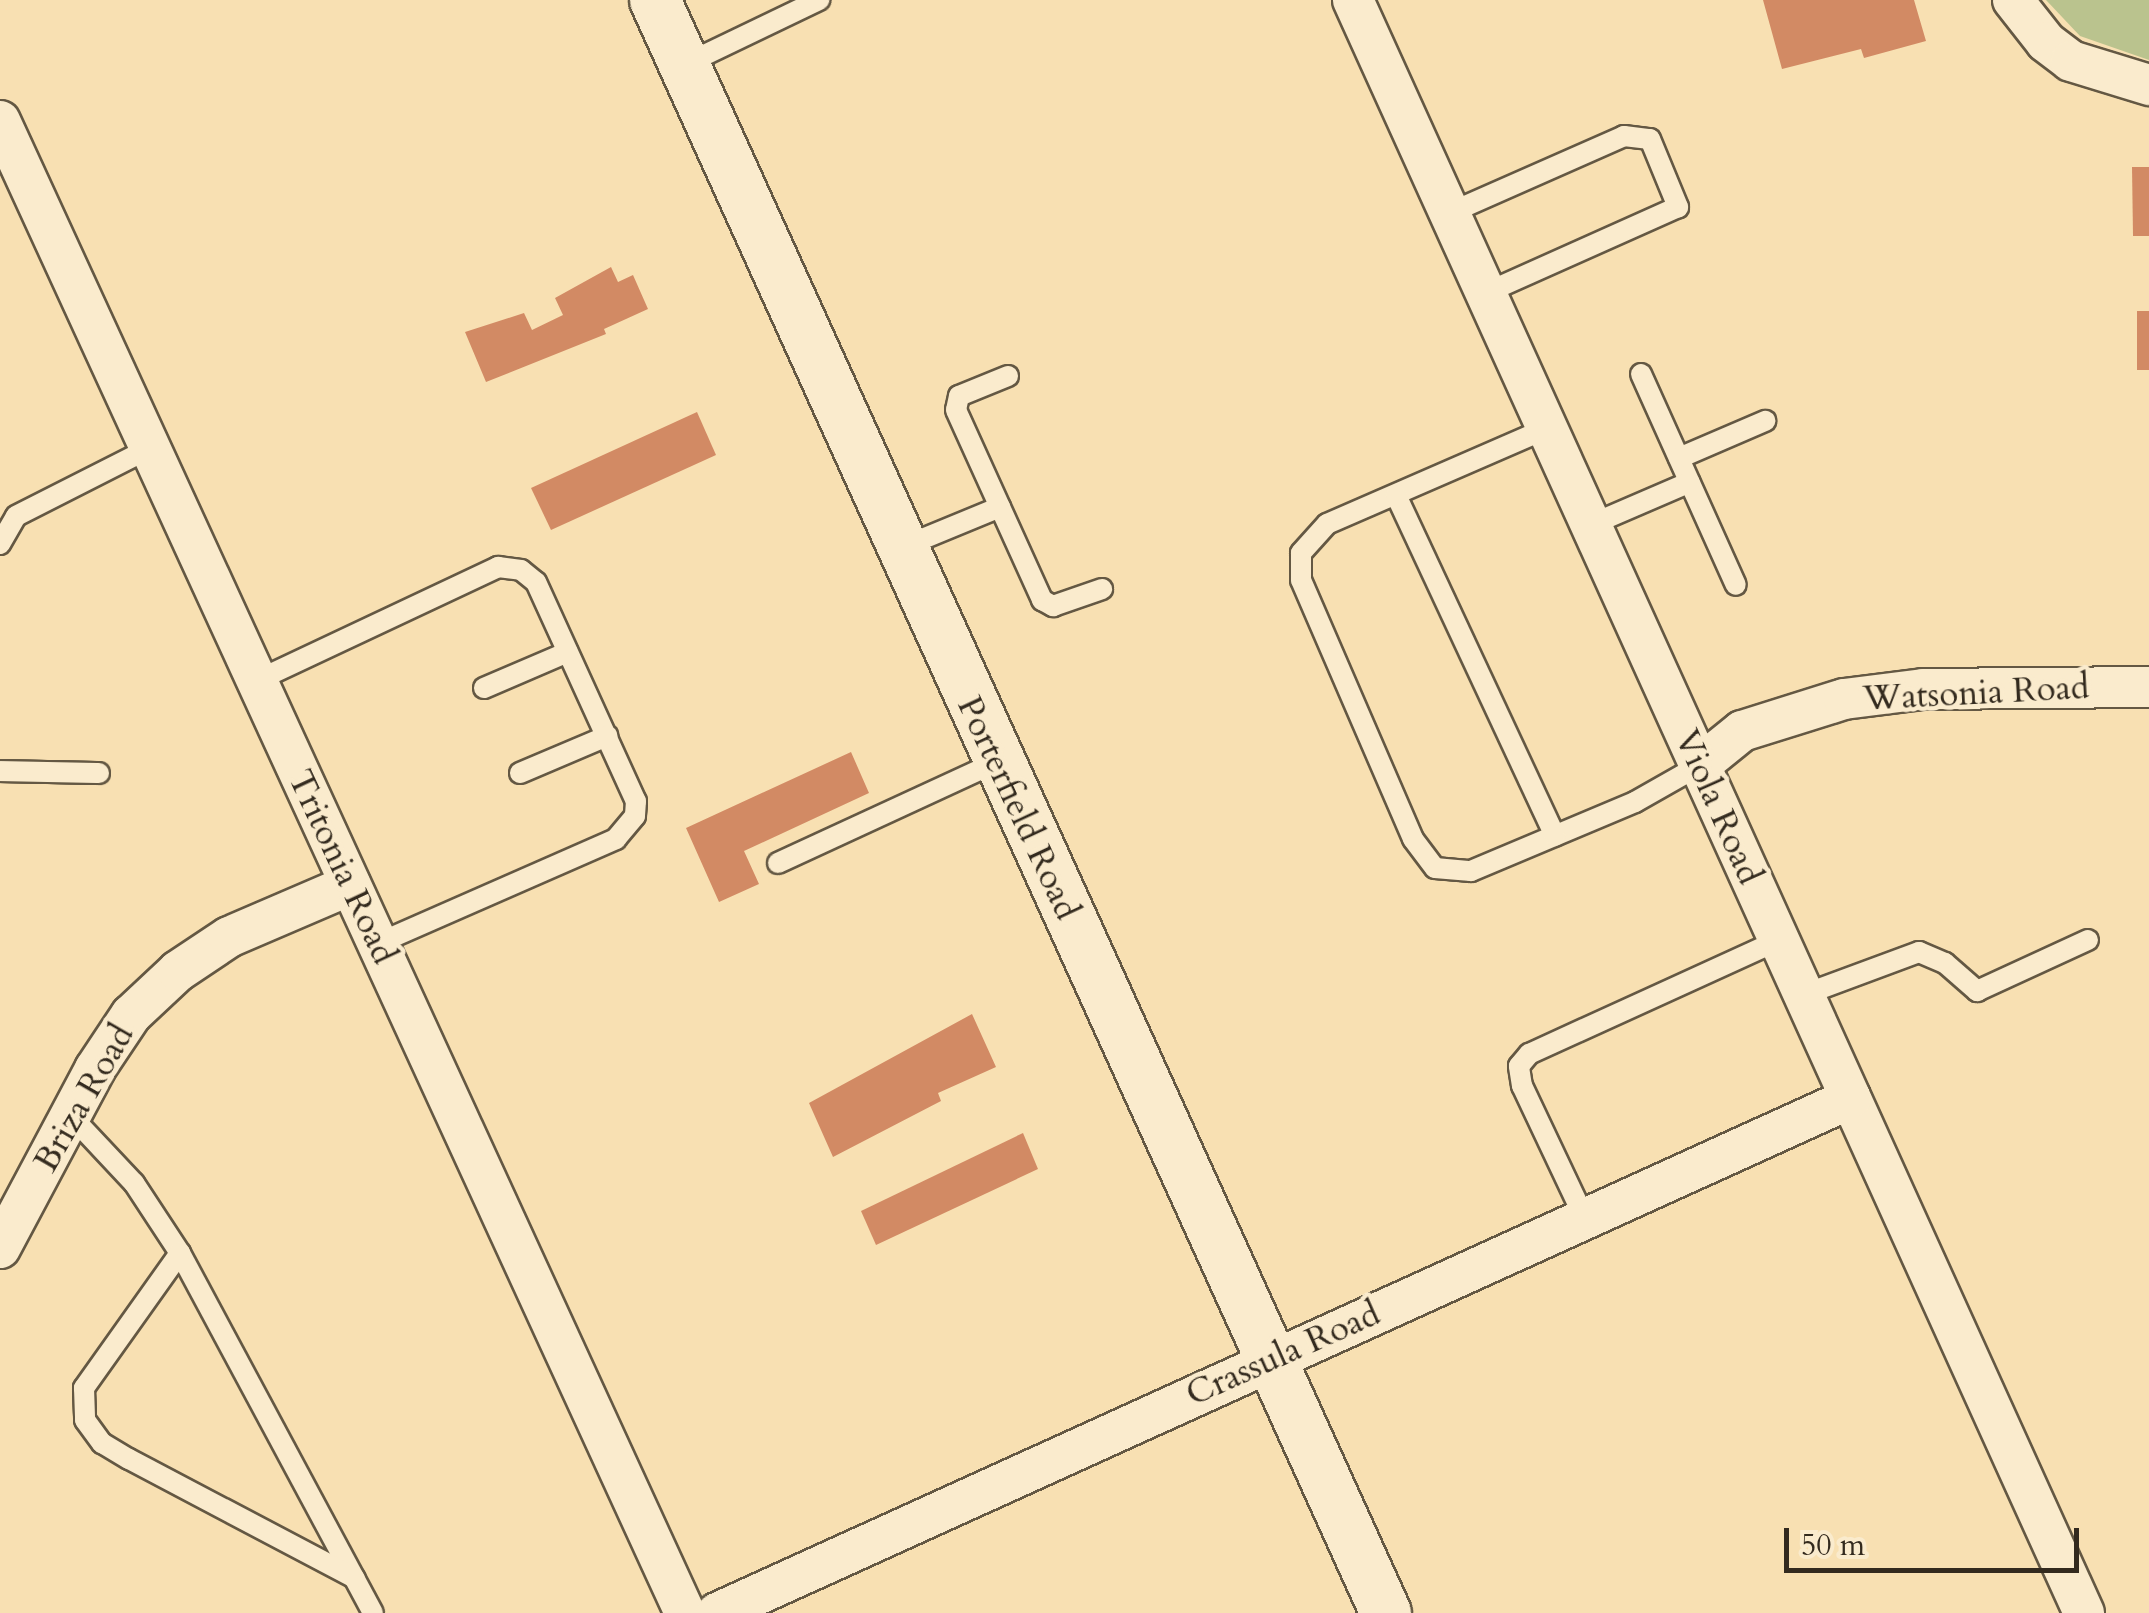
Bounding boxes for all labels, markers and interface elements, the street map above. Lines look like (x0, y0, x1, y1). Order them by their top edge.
street label: Watsonia Road (1862, 666, 2090, 720)
street label: Porterfield Road (948, 690, 1088, 926)
street label: Viola Road (1665, 723, 1771, 891)
street label: Tritonia Road (279, 763, 405, 971)
street label: Briza Road (25, 1017, 143, 1179)
street label: Crassula Road (1180, 1293, 1386, 1415)
scale bar (1789, 1508, 2084, 1570)
text: 50 m (1801, 1525, 1865, 1566)

